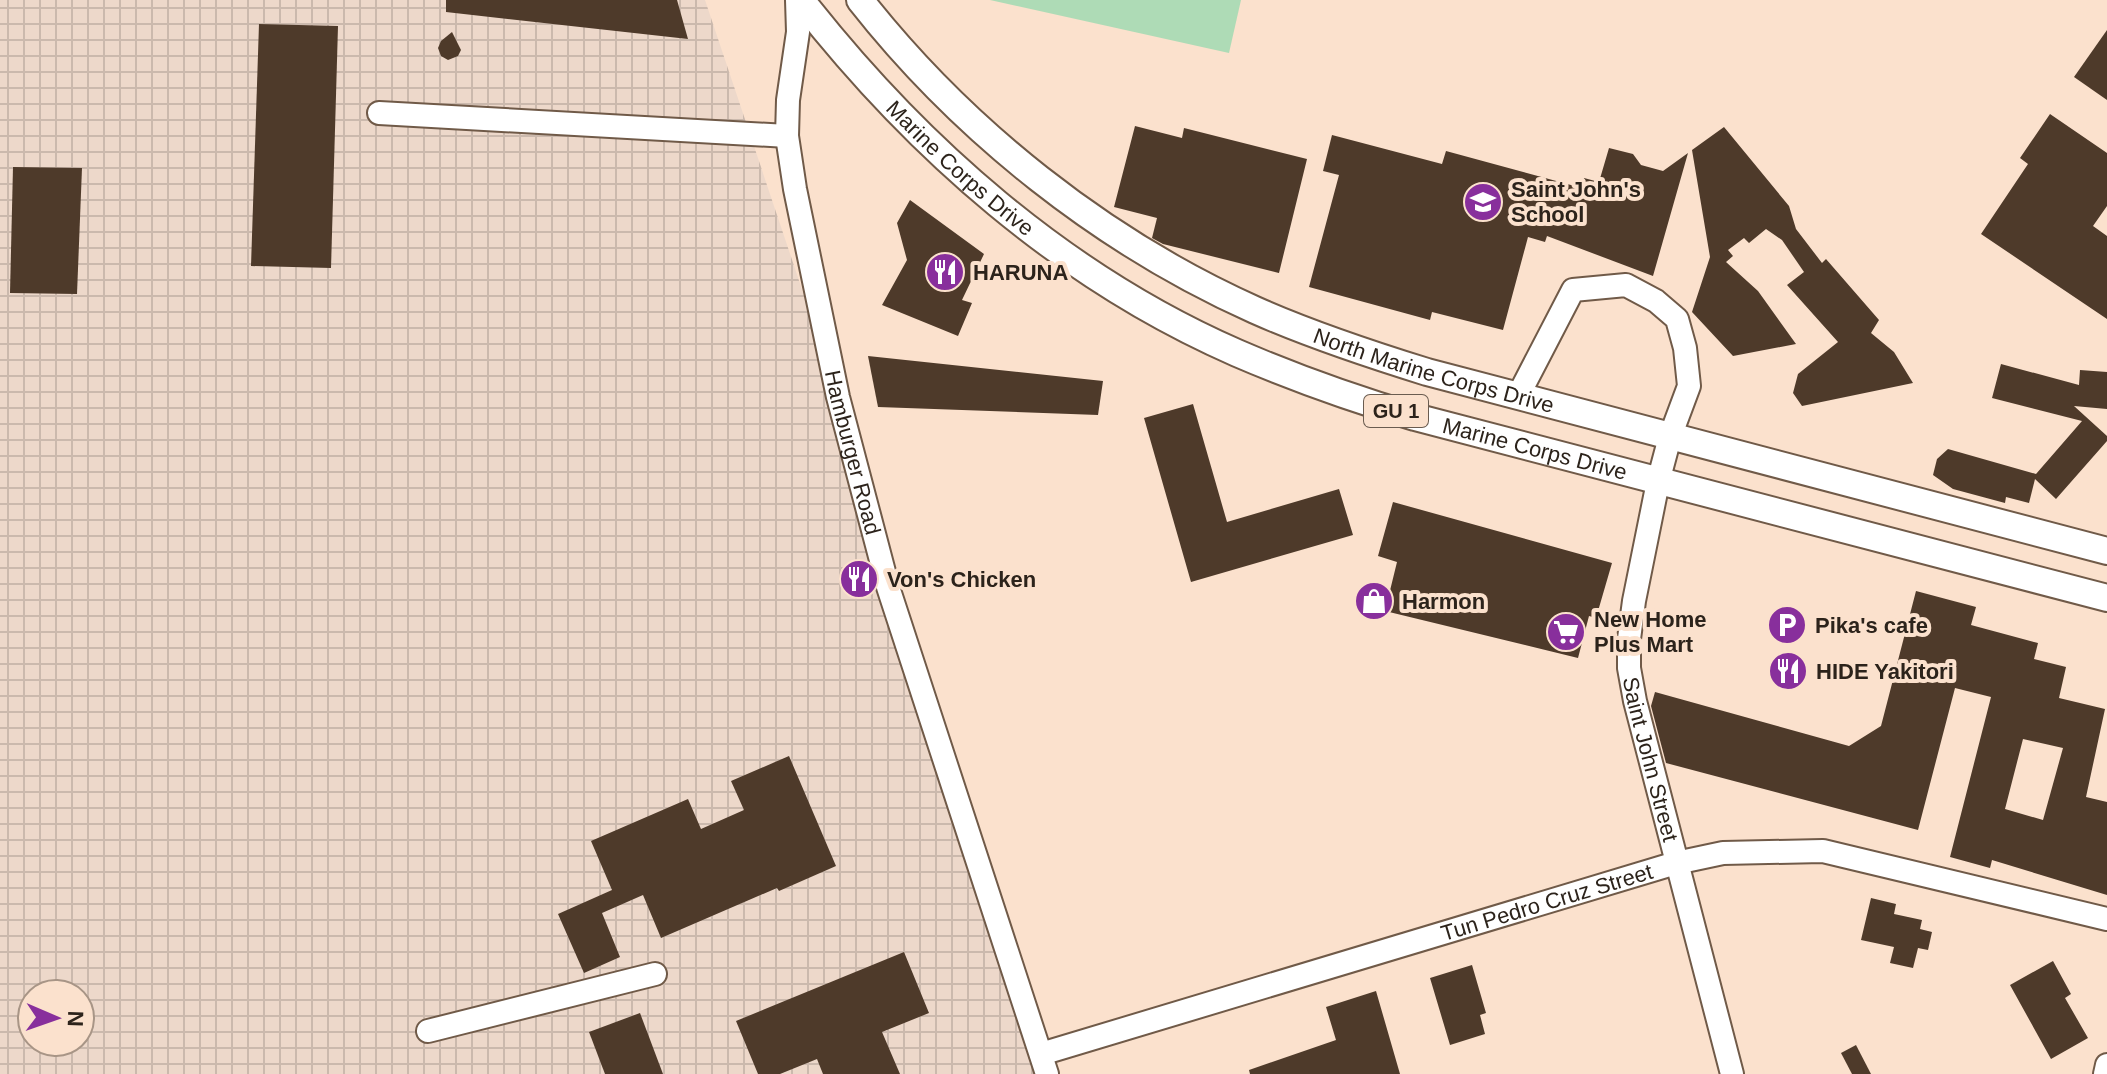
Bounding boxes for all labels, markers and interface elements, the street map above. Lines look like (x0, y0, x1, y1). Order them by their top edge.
street label: Marine Corps Drive (881, 95, 1039, 241)
place label: Saint John's School (1511, 177, 1641, 227)
school or university icon: Saint John's School (1462, 181, 1504, 223)
restaurant icon: HARUNA (924, 251, 966, 293)
place label: HARUNA (973, 260, 1068, 285)
street label: North Marine Corps Drive (1310, 323, 1557, 418)
street label: Hamburger Road (820, 368, 886, 537)
road number: GU 1 (1364, 395, 1428, 427)
street label: Marine Corps Drive (1440, 413, 1630, 485)
restaurant icon: Von's Chicken (838, 558, 880, 600)
place label: Von's Chicken (887, 567, 1036, 592)
shop icon: Harmon (1353, 580, 1395, 622)
place label: Harmon (1402, 589, 1485, 614)
parking icon: Pika's cafe (1766, 604, 1808, 646)
place label: New Home Plus Mart (1594, 607, 1706, 657)
supermarket icon: New Home Plus Mart (1545, 611, 1587, 653)
place label: Pika's cafe (1815, 613, 1928, 638)
restaurant icon: HIDE Yakitori (1767, 650, 1809, 692)
place label: HIDE Yakitori (1816, 659, 1954, 684)
street label: Saint John Street (1618, 675, 1683, 844)
street label: Tun Pedro Cruz Street (1438, 859, 1655, 946)
north arrow (16, 978, 96, 1058)
text: N (63, 1010, 88, 1027)

